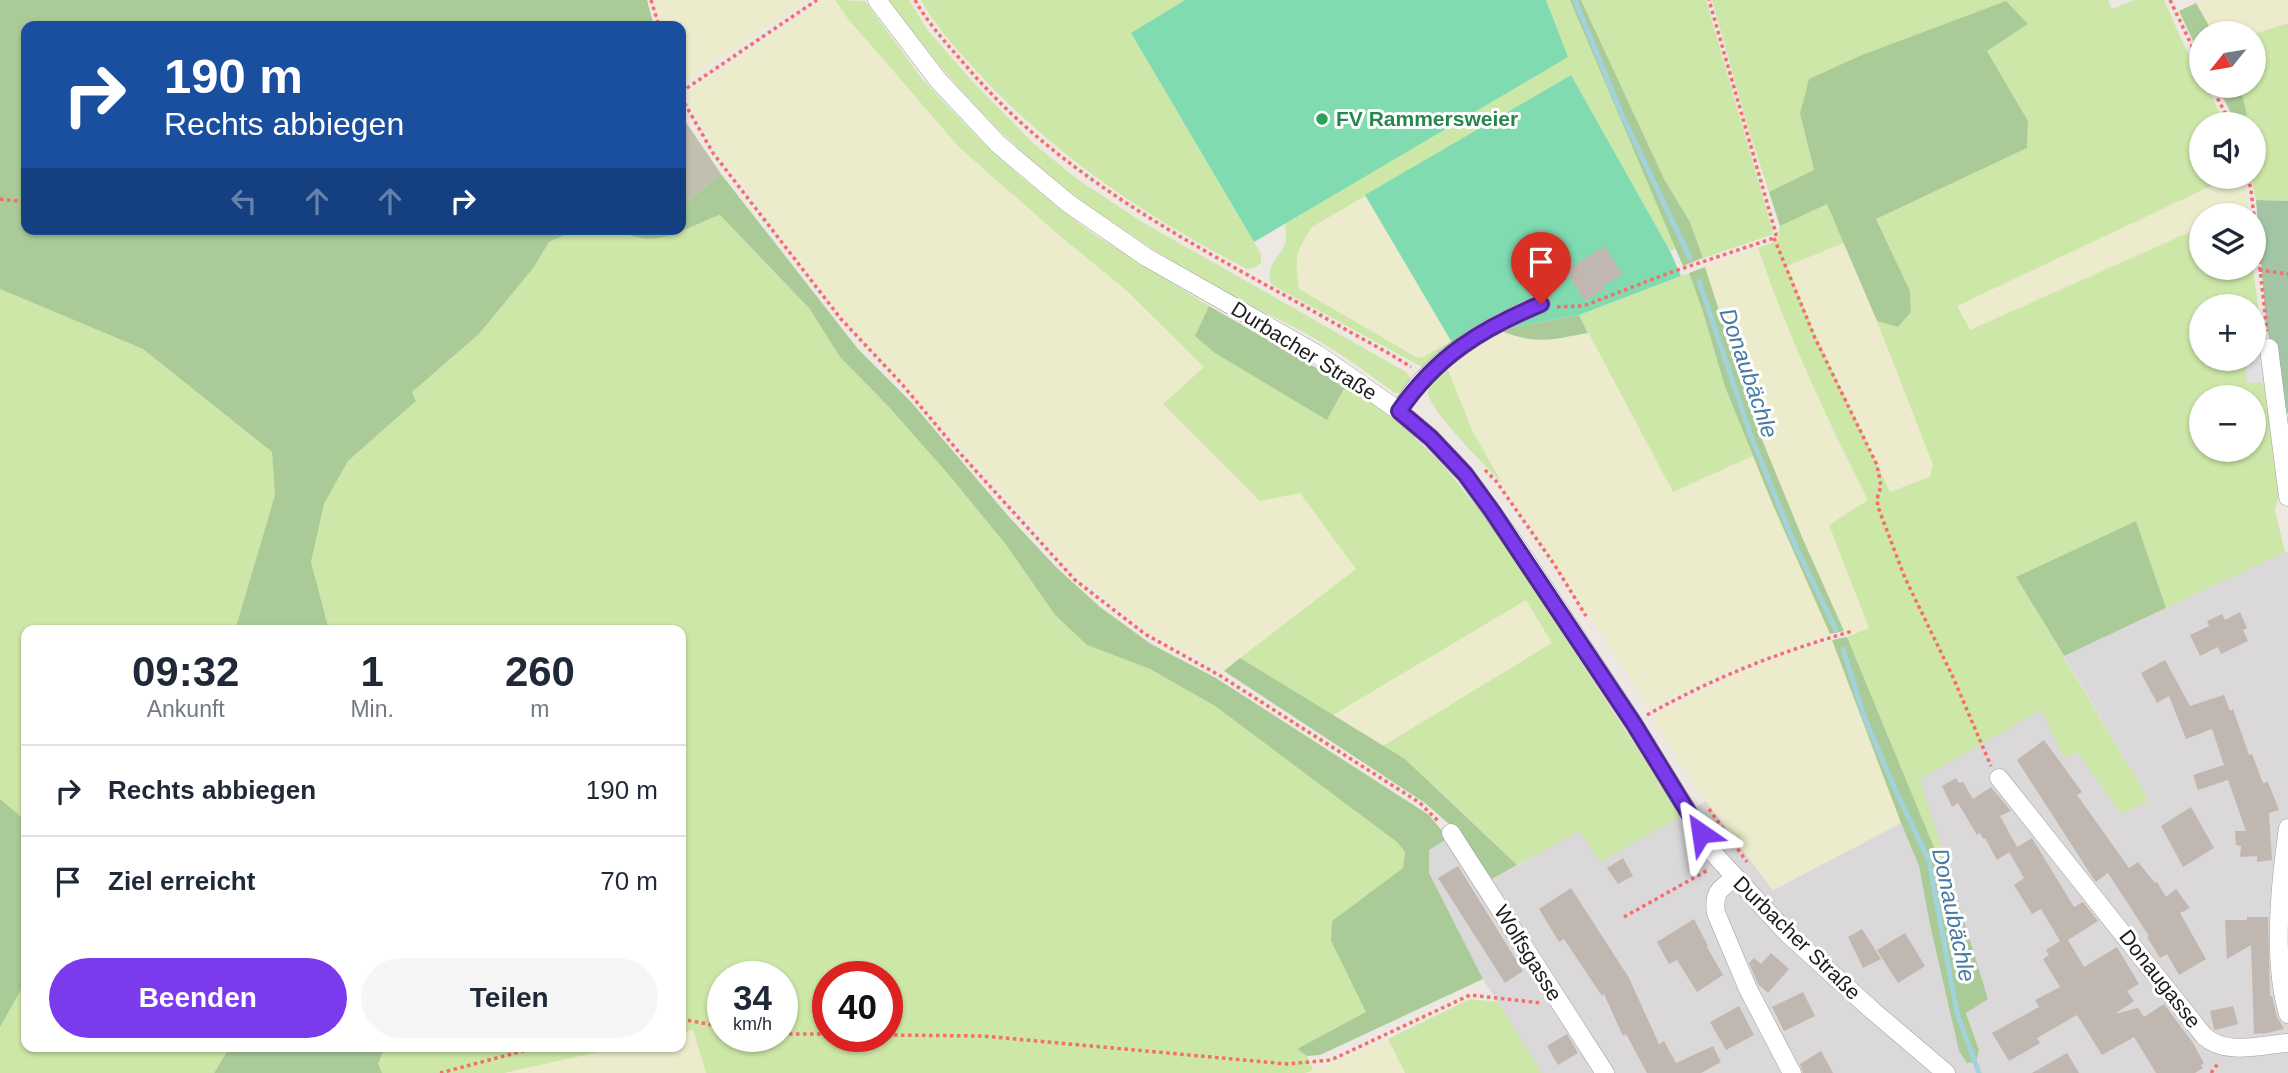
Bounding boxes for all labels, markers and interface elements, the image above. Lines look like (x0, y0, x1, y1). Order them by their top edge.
north arrow (2189, 21, 2266, 98)
map controls (2189, 21, 2266, 462)
icon: right (49, 49, 140, 140)
text: 190 m (164, 49, 303, 103)
text: Rechts abbiegen (164, 106, 404, 142)
place label: FV Rammersweier (1336, 107, 1518, 130)
marker: FV Rammersweier (1314, 111, 1330, 127)
button: sound (2189, 112, 2266, 189)
icon: left (225, 182, 263, 220)
icon: ahead (298, 182, 336, 220)
icon: ahead (371, 182, 409, 220)
icon: right (444, 182, 482, 220)
button: layers (2189, 203, 2266, 280)
pin (1511, 232, 1571, 304)
icon: arrive (1522, 243, 1560, 281)
button: + (2189, 294, 2266, 371)
street label: Durbacher Straße (1227, 297, 1381, 405)
water label: Donaubächle (1715, 305, 1783, 441)
button: − (2189, 385, 2266, 462)
text: 09:32 (132, 648, 239, 695)
text: 1 (360, 648, 384, 695)
text: 260 (505, 648, 575, 695)
text: Ankunft (147, 696, 225, 722)
text: Min. (350, 696, 394, 722)
text: m (530, 696, 550, 722)
icon: right (49, 772, 87, 810)
text: Rechts abbiegen (108, 775, 316, 805)
text: 190 m (586, 775, 658, 805)
position arrow (1664, 796, 1738, 870)
water label: Donaubächle (1927, 846, 1981, 984)
icon: arrive (49, 863, 87, 901)
text: Ziel erreicht (108, 866, 255, 896)
text: 70 m (600, 866, 658, 896)
street label: Durbacher Straße (1729, 871, 1865, 1004)
street label: Wolfsgasse (1490, 901, 1567, 1005)
street label: Donaugasse (2115, 925, 2206, 1032)
button: Beenden (49, 958, 347, 1038)
button: Teilen (361, 958, 658, 1038)
speed limit sign: 40 (812, 961, 903, 1052)
text: 34 (733, 978, 772, 1017)
text: km/h (733, 1014, 772, 1034)

